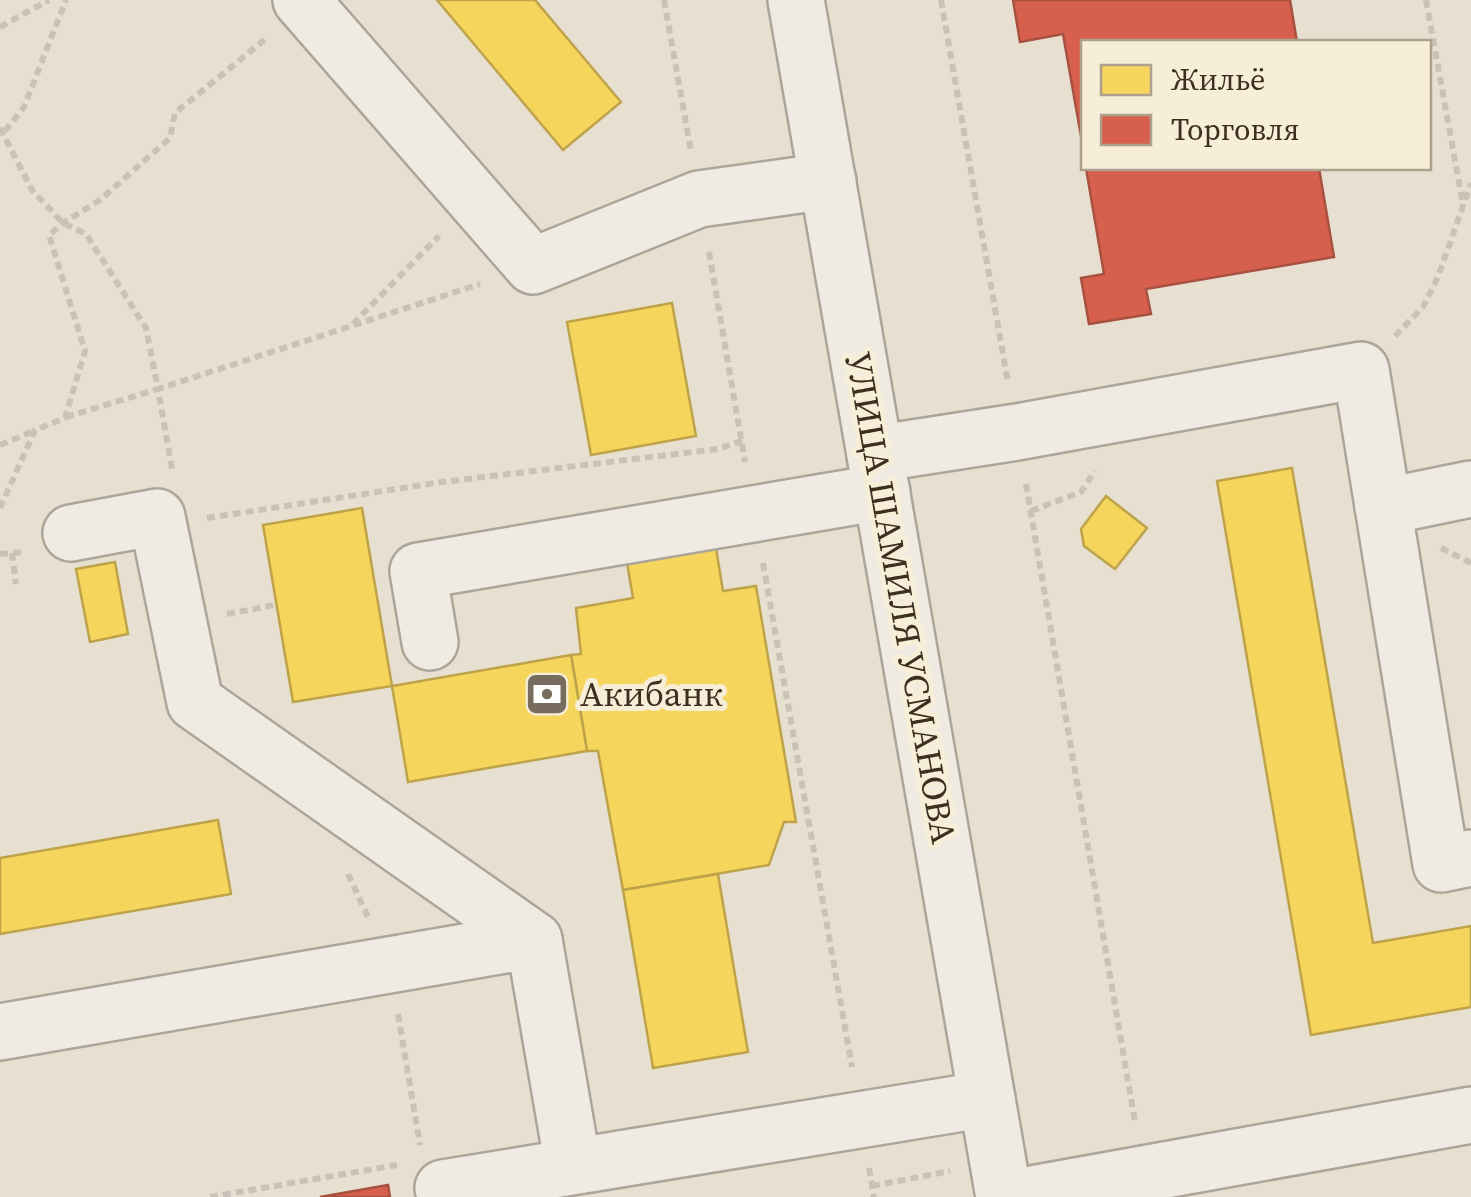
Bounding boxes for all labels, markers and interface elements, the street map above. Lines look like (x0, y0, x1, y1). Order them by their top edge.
legend (1081, 40, 1431, 170)
text: Жильё (1171, 59, 1265, 100)
text: Торговля (1171, 109, 1299, 150)
street label: УЛИЦА ШАМИЛЯ УСМАНОВА (834, 348, 968, 848)
place label: Акибанк (580, 670, 723, 718)
bank icon: Акибанк (524, 671, 570, 717)

